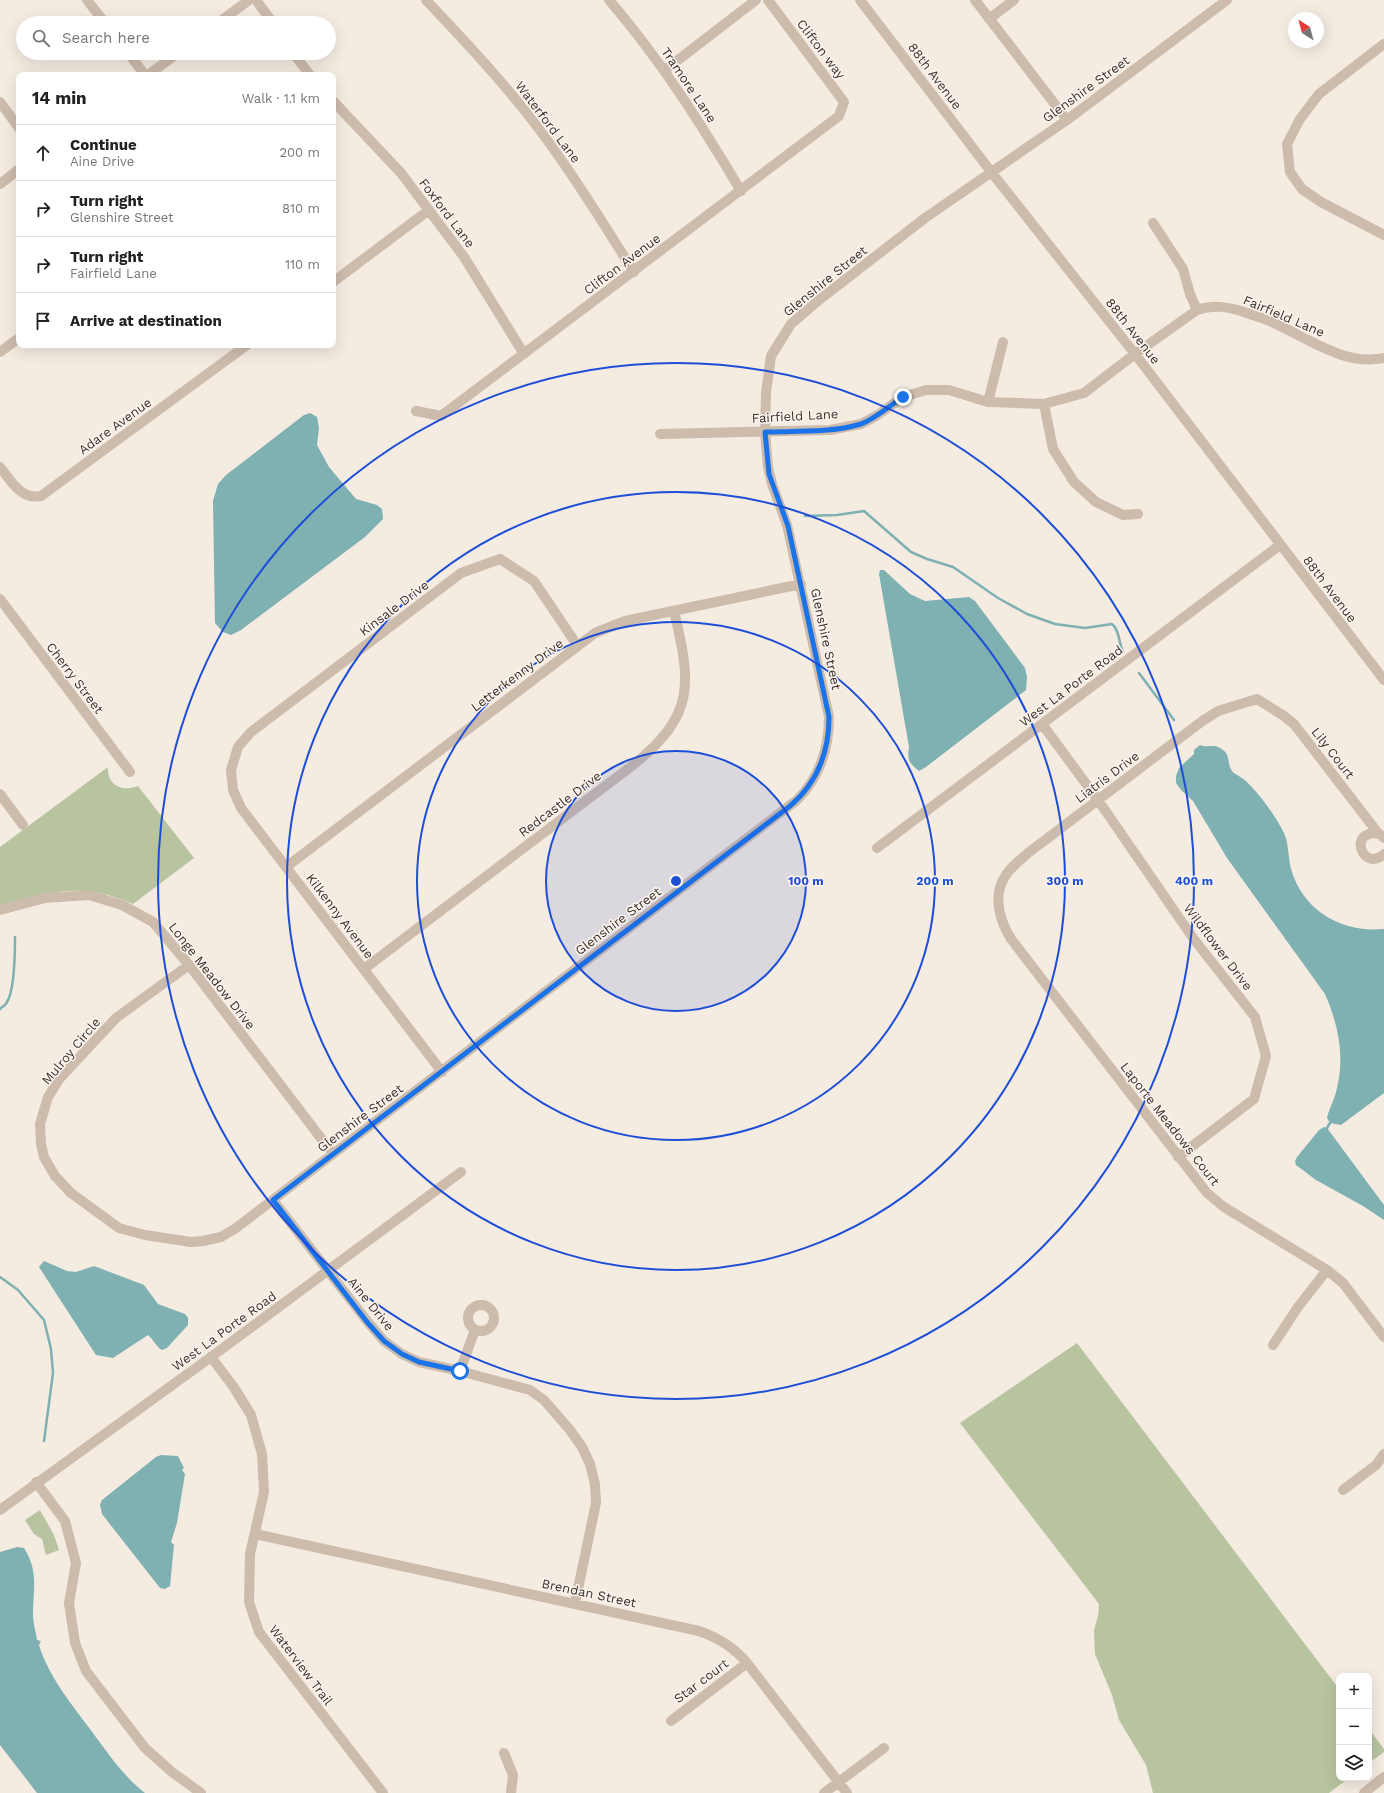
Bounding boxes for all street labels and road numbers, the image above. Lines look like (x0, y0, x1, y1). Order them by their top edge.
street label: Clifton way (794, 16, 848, 82)
street label: 88th Avenue (905, 40, 965, 112)
street label: Tramore Lane (658, 45, 720, 125)
street label: Glenshire Street (1040, 52, 1133, 125)
street label: Waterford Lane (512, 78, 584, 166)
street label: Foxford Lane (416, 175, 478, 251)
street label: Clifton Avenue (581, 230, 663, 298)
street label: Glenshire Street (780, 242, 870, 319)
street label: Fairfield Lane (1241, 292, 1327, 340)
street label: 88th Avenue (1103, 295, 1163, 367)
street label: Adare Avenue (76, 395, 154, 457)
street label: Fairfield Lane (751, 406, 839, 426)
street label: 88th Avenue (1300, 553, 1360, 625)
street label: Kinsale Drive (357, 577, 431, 639)
street label: Glenshire Street (808, 587, 844, 692)
street label: Letterkenny Drive (468, 635, 566, 715)
street label: Cherry Street (43, 640, 107, 717)
street label: West La Porte Road (1016, 642, 1126, 730)
street label: Lily Court (1308, 724, 1358, 782)
street label: Liatris Drive (1072, 748, 1142, 806)
street label: Redcastle Drive (516, 768, 604, 840)
street label: Kilkenny Avenue (303, 870, 377, 962)
street label: Glenshire Street (572, 884, 664, 958)
street label: Wildflower Drive (1181, 901, 1255, 993)
street label: Longe Meadow Drive (166, 920, 258, 1032)
street label: Mulroy Circle (39, 1014, 103, 1088)
street label: Laporte Meadows Court (1117, 1059, 1223, 1189)
street label: Glenshire Street (314, 1081, 406, 1155)
street label: Aine Drive (345, 1274, 397, 1334)
street label: West La Porte Road (169, 1288, 279, 1374)
street label: Brendan Street (540, 1576, 638, 1610)
street label: Waterview Trail (266, 1622, 336, 1708)
street label: Star court (671, 1655, 732, 1706)

